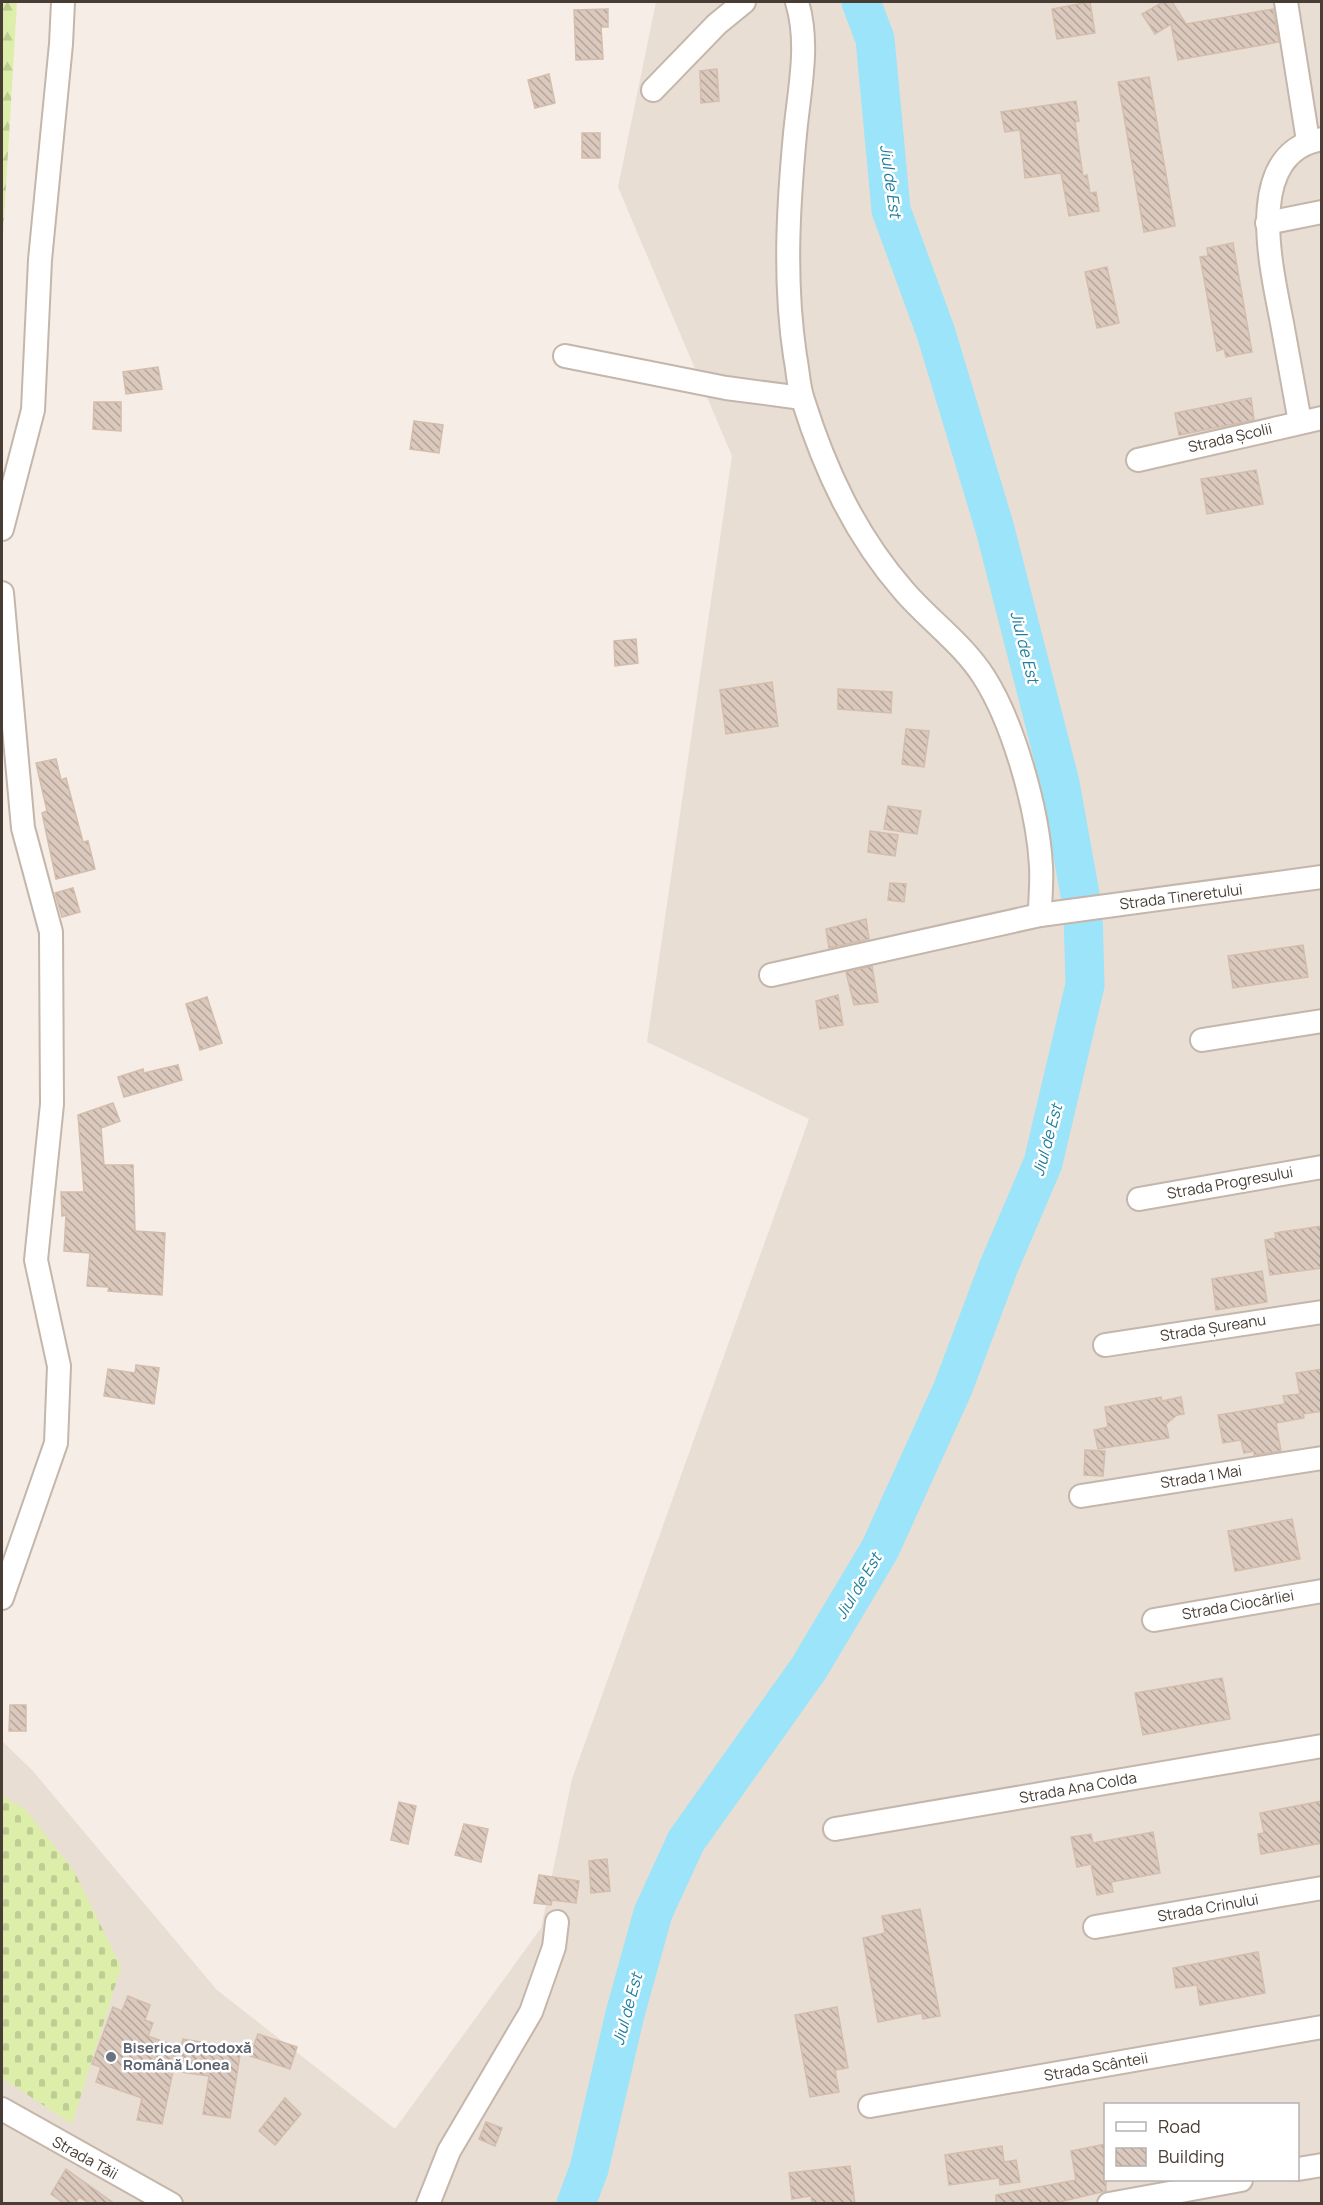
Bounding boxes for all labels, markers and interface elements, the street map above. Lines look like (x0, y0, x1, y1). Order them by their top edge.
water label: Jiul de Est (875, 143, 907, 221)
street label: Strada Școlii (1186, 418, 1274, 457)
water label: Jiul de Est (1005, 609, 1045, 687)
street label: Strada Tineretului (1118, 879, 1244, 914)
water label: Jiul de Est (1027, 1100, 1068, 1178)
street label: Strada Progresului (1165, 1161, 1295, 1204)
street label: Strada Șureanu (1158, 1309, 1267, 1346)
street label: Strada 1 Mai (1159, 1460, 1243, 1493)
water label: Jiul de Est (830, 1547, 887, 1623)
street label: Strada Ciocârliei (1180, 1584, 1296, 1625)
street label: Strada Ana Colda (1017, 1767, 1138, 1808)
street label: Strada Crinului (1156, 1888, 1260, 1927)
water label: Jiul de Est (607, 1969, 648, 2047)
place label: Biserica Ortodoxă Română Lonea (123, 2037, 252, 2075)
street label: Strada Scânteii (1042, 2047, 1150, 2086)
marker: Biserica Ortodoxă Română Lonea (104, 2050, 118, 2064)
legend (1104, 2103, 1299, 2181)
text: Road (1158, 2114, 1201, 2138)
street label: Strada Tăii (49, 2131, 122, 2184)
text: Building (1158, 2144, 1224, 2168)

